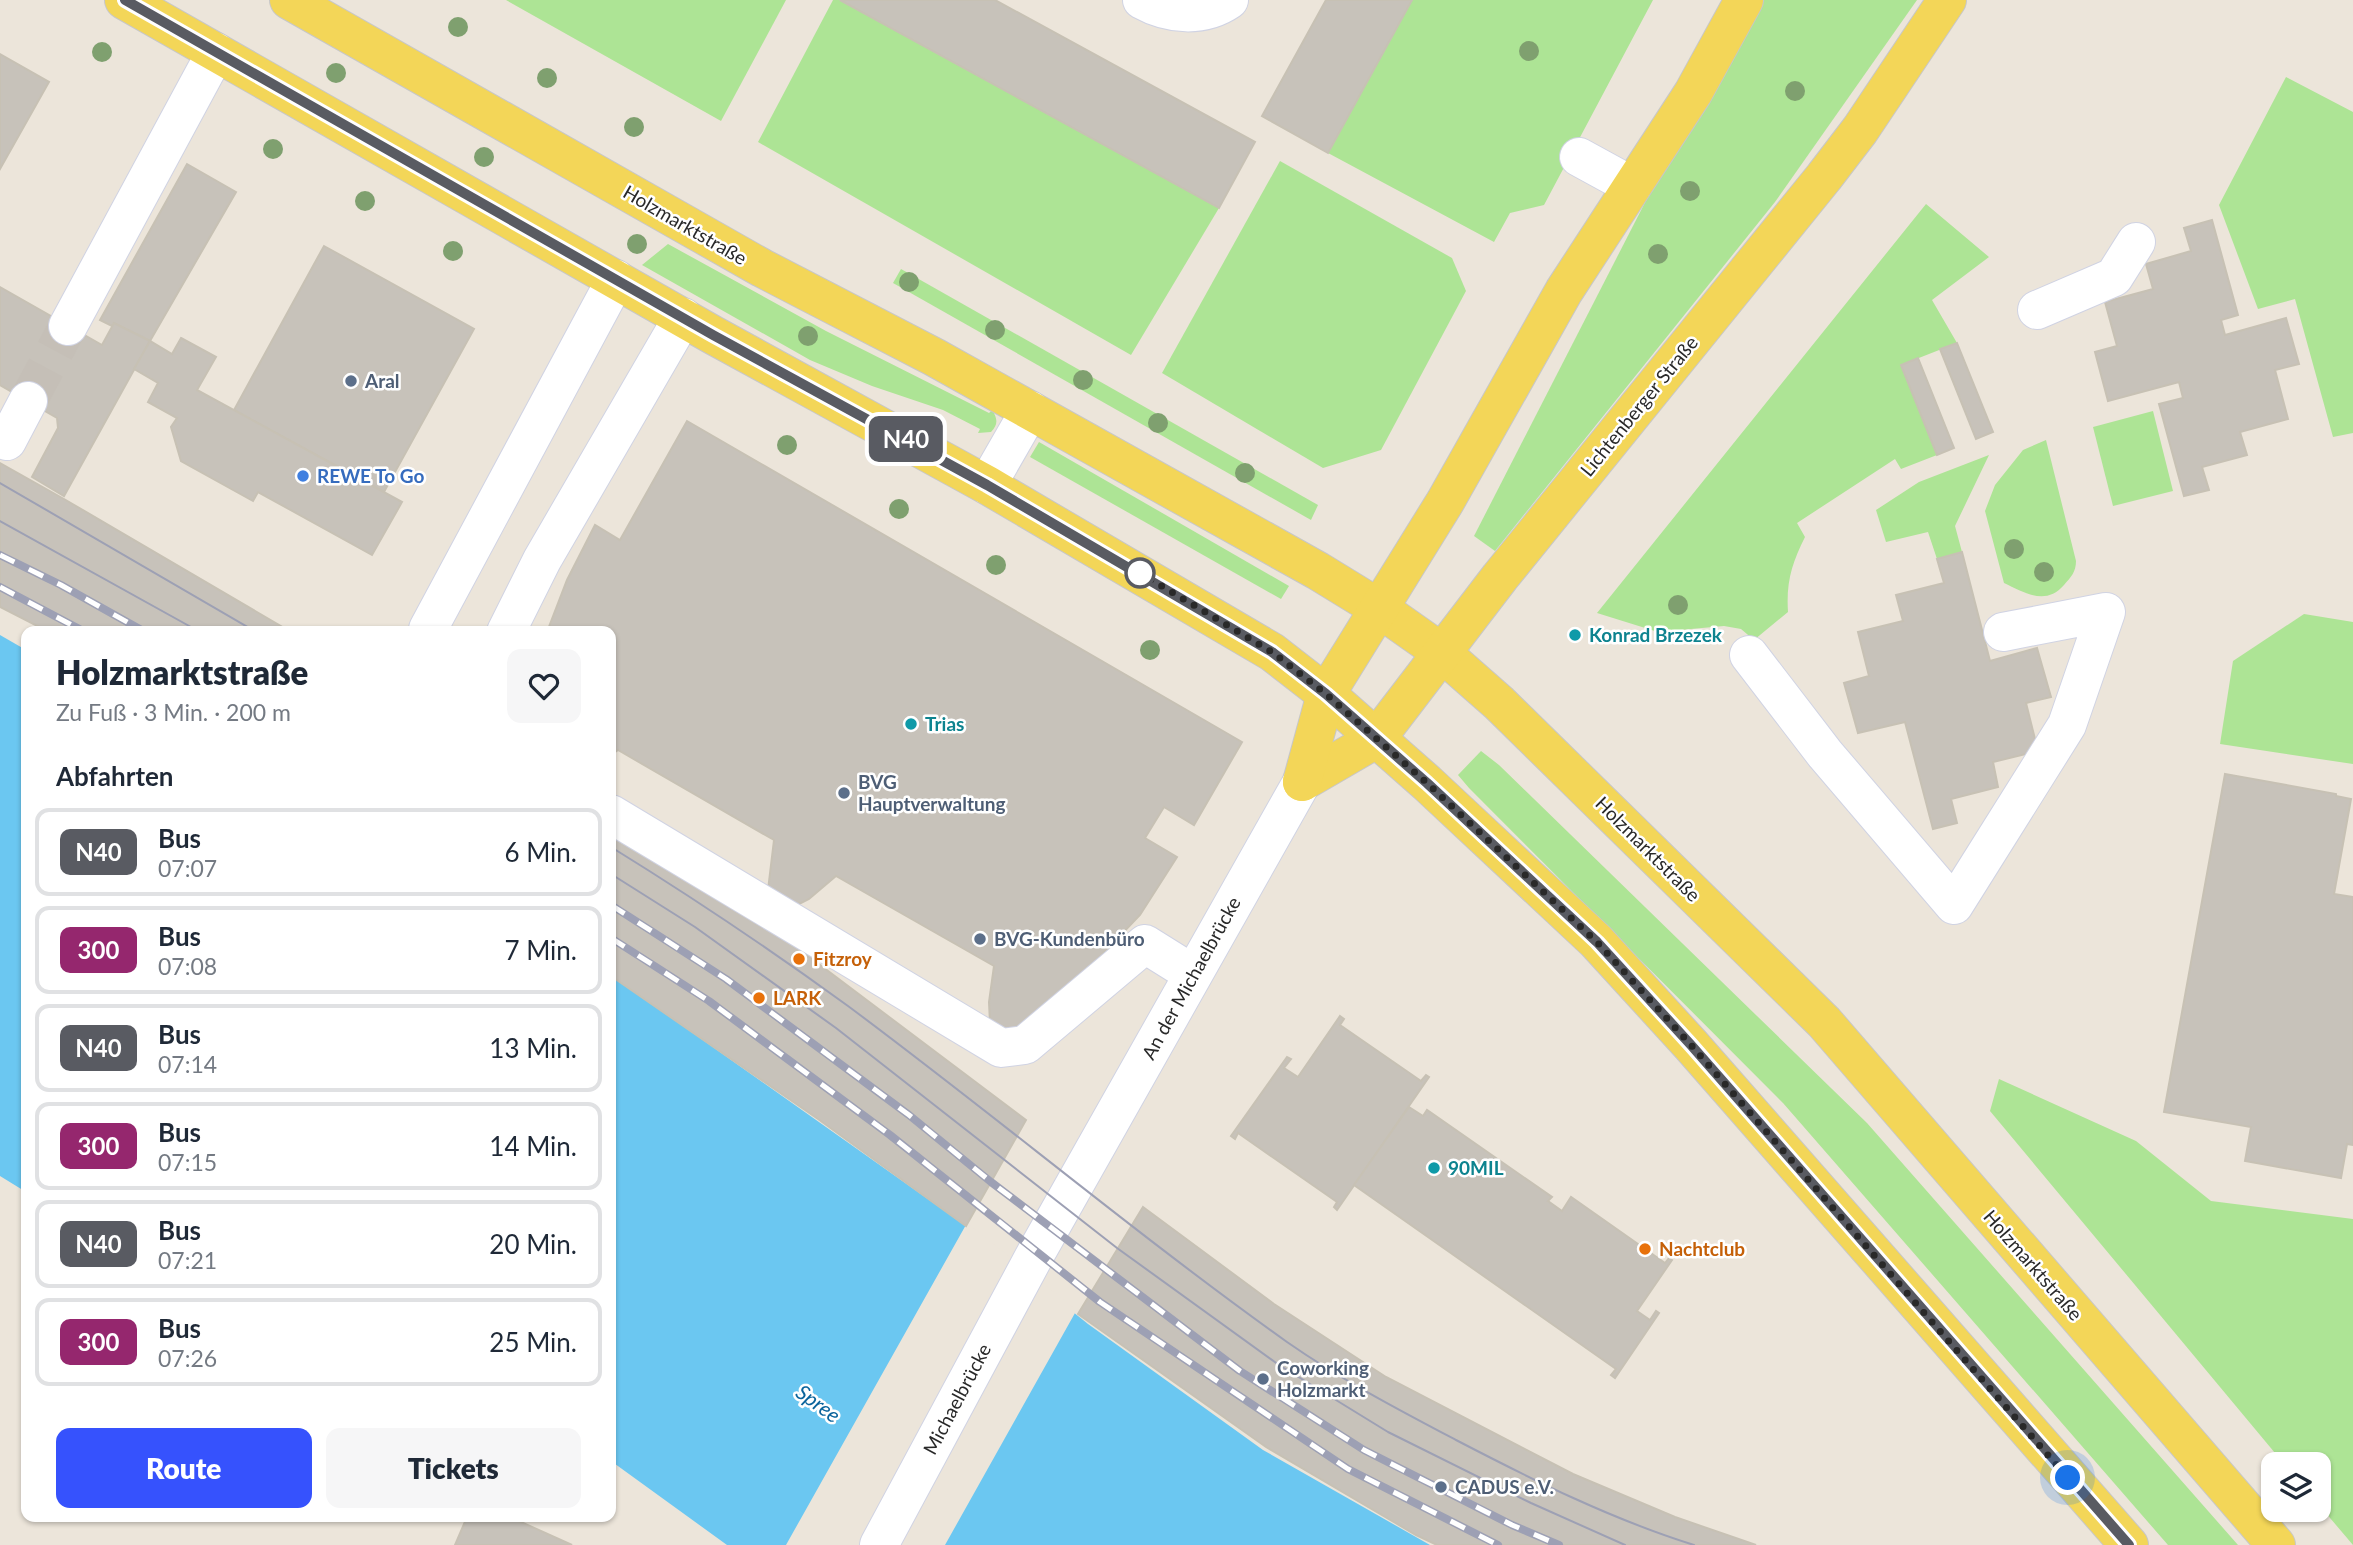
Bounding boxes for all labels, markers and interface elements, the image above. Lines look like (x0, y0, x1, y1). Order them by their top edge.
street label: Holzmarktstraße (619, 180, 751, 269)
street label: Lichtenberger Straße (1575, 331, 1702, 480)
place label: Aral (364, 369, 400, 392)
marker: Aral (343, 373, 359, 389)
line badge: N40 (866, 416, 946, 462)
text: N40 (883, 424, 929, 453)
place label: REWE To Go (317, 464, 424, 487)
marker: REWE To Go (295, 468, 311, 484)
unlabelled marker (1125, 558, 1155, 588)
place label: Konrad Brzezek (1589, 623, 1723, 646)
marker: Konrad Brzezek (1567, 627, 1583, 643)
button: heart (507, 649, 581, 723)
text: Holzmarktstraße (56, 652, 308, 692)
text: Zu Fuß · 3 Min. · 200 m (56, 698, 291, 726)
place label: Trias (925, 712, 964, 735)
marker: Trias (903, 716, 919, 732)
text: Abfahrten (56, 760, 174, 792)
place label: BVG Hauptverwaltung (858, 770, 1005, 815)
marker: BVG Hauptverwaltung (836, 785, 852, 801)
street label: Holzmarktstraße (1591, 791, 1706, 906)
text: Bus (158, 822, 201, 854)
text: 6 Min. (504, 836, 577, 868)
text: N40 (75, 837, 122, 866)
text: 07:07 (158, 854, 217, 882)
street label: An der Michaelbrücke (1136, 892, 1245, 1063)
text: Bus (158, 920, 201, 952)
place label: BVG-Kundenbüro (994, 927, 1145, 950)
marker: BVG-Kundenbüro (972, 931, 988, 947)
text: 7 Min. (504, 934, 577, 966)
text: 300 (78, 935, 119, 964)
place label: Fitzroy (813, 947, 873, 970)
marker: Fitzroy (791, 951, 807, 967)
text: 07:08 (158, 952, 217, 980)
place label: LARK (773, 986, 822, 1009)
marker: LARK (751, 990, 767, 1006)
text: Bus (158, 1018, 201, 1050)
text: 13 Min. (489, 1032, 577, 1064)
text: N40 (75, 1033, 122, 1062)
text: 07:14 (158, 1050, 217, 1078)
text: Bus (158, 1116, 201, 1148)
text: 14 Min. (489, 1130, 577, 1162)
text: 300 (78, 1131, 119, 1160)
text: 07:15 (158, 1148, 217, 1176)
place label: 90MIL (1448, 1156, 1504, 1179)
marker: 90MIL (1426, 1160, 1442, 1176)
street label: Holzmarktstraße (1979, 1205, 2088, 1325)
text: Bus (158, 1214, 201, 1246)
text: 20 Min. (489, 1228, 577, 1260)
text: N40 (75, 1229, 122, 1258)
place label: Nachtclub (1659, 1237, 1745, 1260)
marker: Nachtclub (1637, 1241, 1653, 1257)
text: 07:21 (158, 1246, 217, 1274)
text: Bus (158, 1312, 201, 1344)
text: 25 Min. (489, 1326, 577, 1358)
text: 300 (78, 1327, 119, 1356)
street label: Michaelbrücke (918, 1339, 995, 1458)
text: 07:26 (158, 1344, 217, 1372)
place label: Coworking Holzmarkt (1277, 1356, 1369, 1401)
marker: Coworking Holzmarkt (1255, 1371, 1271, 1387)
water label: Spree (792, 1378, 846, 1427)
button: Route (56, 1428, 312, 1508)
button: Tickets (326, 1428, 581, 1508)
map controls (2261, 1452, 2331, 1522)
button: layers (2261, 1452, 2331, 1522)
your location (2050, 1460, 2085, 1495)
place label: CADUS e.V. (1455, 1475, 1554, 1498)
marker: CADUS e.V. (1433, 1479, 1449, 1495)

